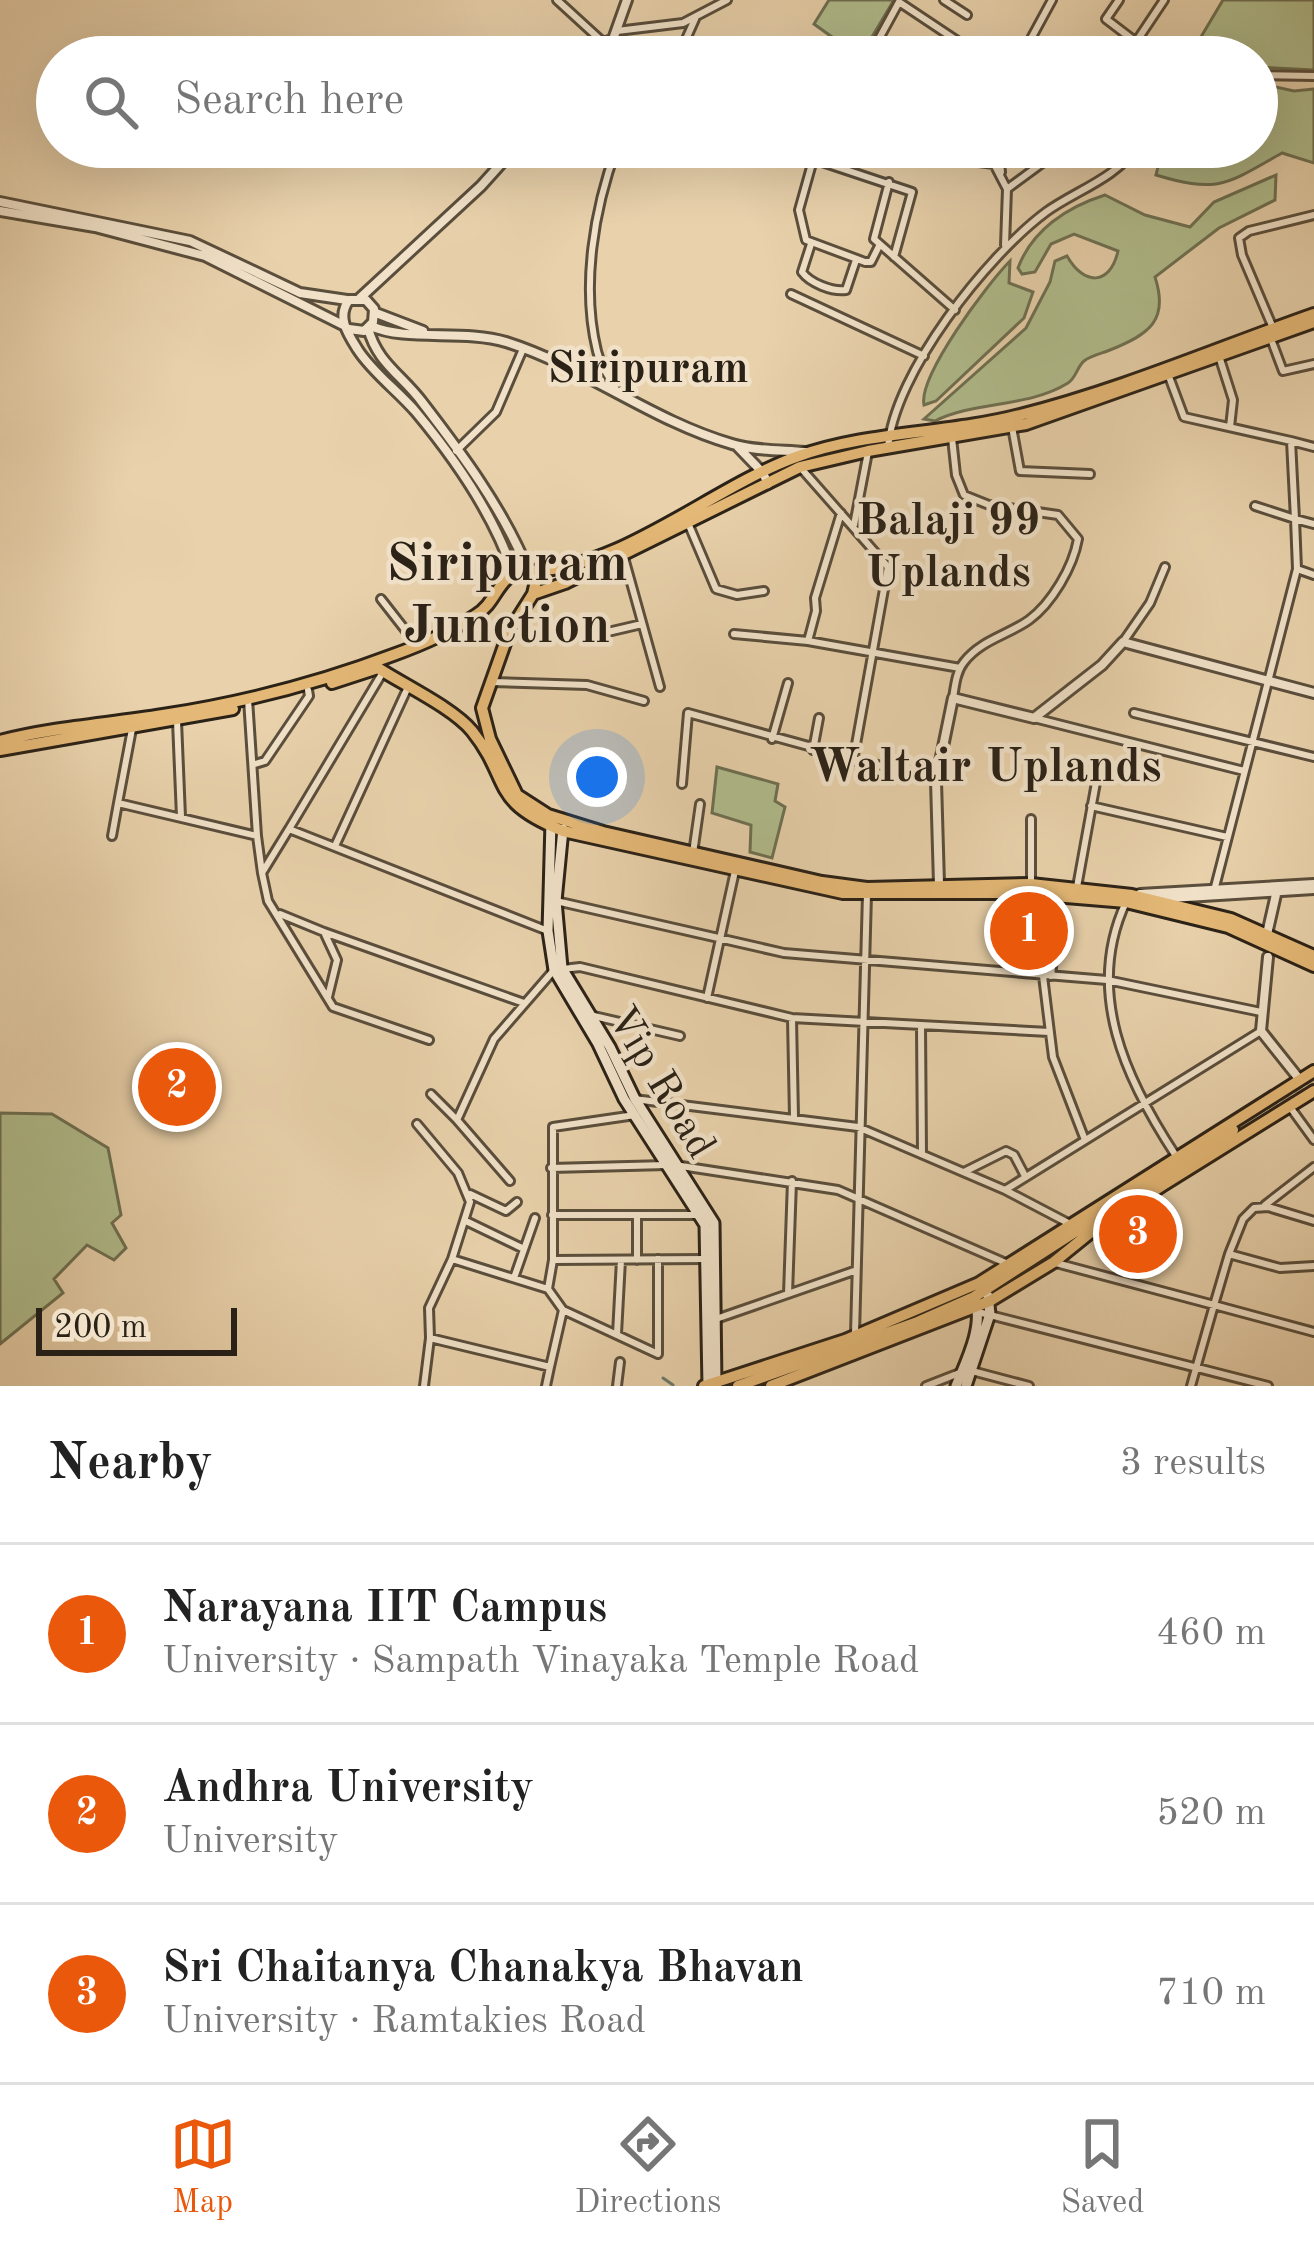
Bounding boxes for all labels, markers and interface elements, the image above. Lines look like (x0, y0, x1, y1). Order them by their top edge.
search box (36, 36, 1278, 168)
icon: search (78, 69, 144, 135)
text: Search here (174, 79, 404, 124)
district label: Siripuram (547, 348, 749, 393)
district label: Balaji 99 Uplands (856, 500, 1040, 597)
district label: Siripuram Junction (386, 539, 628, 655)
district label: Waltair Uplands (808, 744, 1162, 792)
your location (567, 747, 627, 807)
pin: 1 (990, 886, 1068, 976)
street label: Vip Road (598, 1000, 722, 1166)
pin: 2 (138, 1042, 216, 1132)
pin: 3 (1099, 1189, 1177, 1279)
scale bar (36, 1302, 237, 1355)
text: 200 m (54, 1312, 147, 1345)
text: Nearby (48, 1439, 213, 1490)
text: 3 results (1120, 1444, 1266, 1483)
text: Narayana IIT Campus (162, 1587, 607, 1632)
text: 1 (76, 1614, 98, 1653)
text: 460 m (1156, 1614, 1266, 1653)
text: University · Sampath Vinayaka Temple Road (162, 1642, 919, 1681)
text: Andhra University (162, 1767, 534, 1812)
text: 2 (76, 1794, 98, 1833)
text: 520 m (1156, 1794, 1266, 1833)
text: University (162, 1822, 339, 1861)
text: Sri Chaitanya Chanakya Bhavan (162, 1947, 804, 1992)
text: 3 (76, 1974, 98, 2013)
text: 710 m (1156, 1974, 1266, 2013)
text: University · Ramtakies Road (162, 2002, 646, 2041)
tab: Map (170, 2111, 236, 2224)
tab: Directions (575, 2111, 721, 2224)
tab: Saved (1060, 2111, 1144, 2224)

